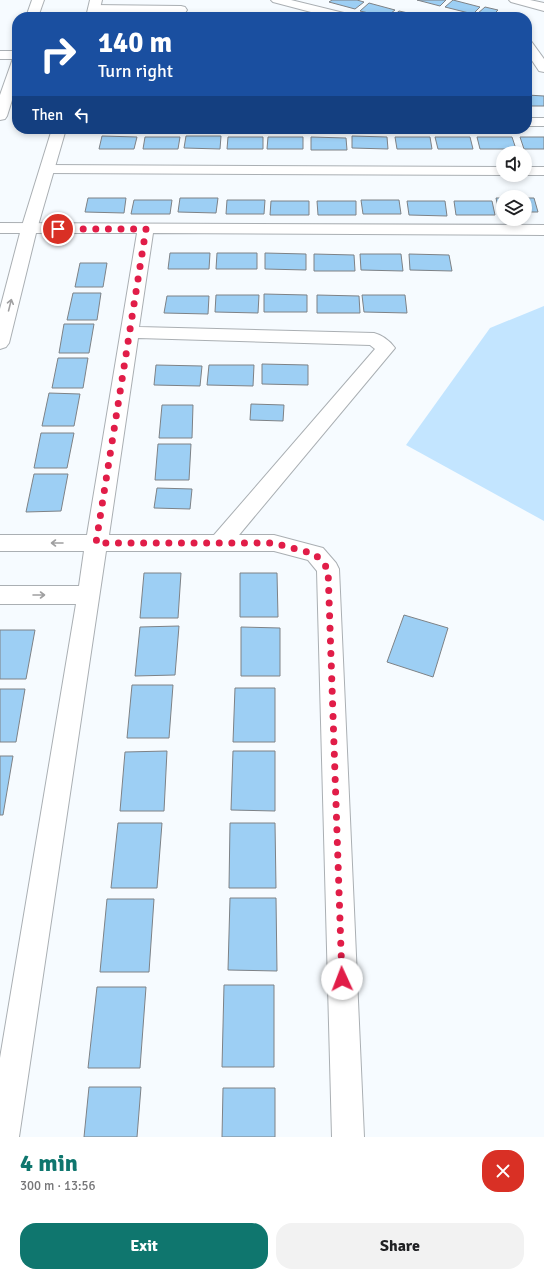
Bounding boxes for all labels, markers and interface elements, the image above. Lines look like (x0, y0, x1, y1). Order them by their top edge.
text: 140 m (98, 26, 172, 60)
icon: right (32, 28, 84, 80)
text: Turn right (98, 60, 173, 82)
icon: left (71, 104, 93, 126)
text: Then (32, 106, 63, 124)
map controls (496, 146, 532, 226)
button: sound (496, 146, 532, 182)
button: layers (496, 190, 532, 226)
pin (41, 212, 75, 246)
icon: arrive (47, 218, 69, 240)
one-way arrow (6, 298, 14, 311)
one-way arrow (51, 539, 64, 547)
one-way arrow (32, 591, 45, 599)
position arrow (321, 958, 363, 1000)
text: 4 min (20, 1148, 78, 1178)
button: close (482, 1150, 524, 1192)
text: 300 m · 13:56 (20, 1178, 96, 1194)
button: Exit (20, 1223, 268, 1269)
button: Share (276, 1223, 524, 1269)

